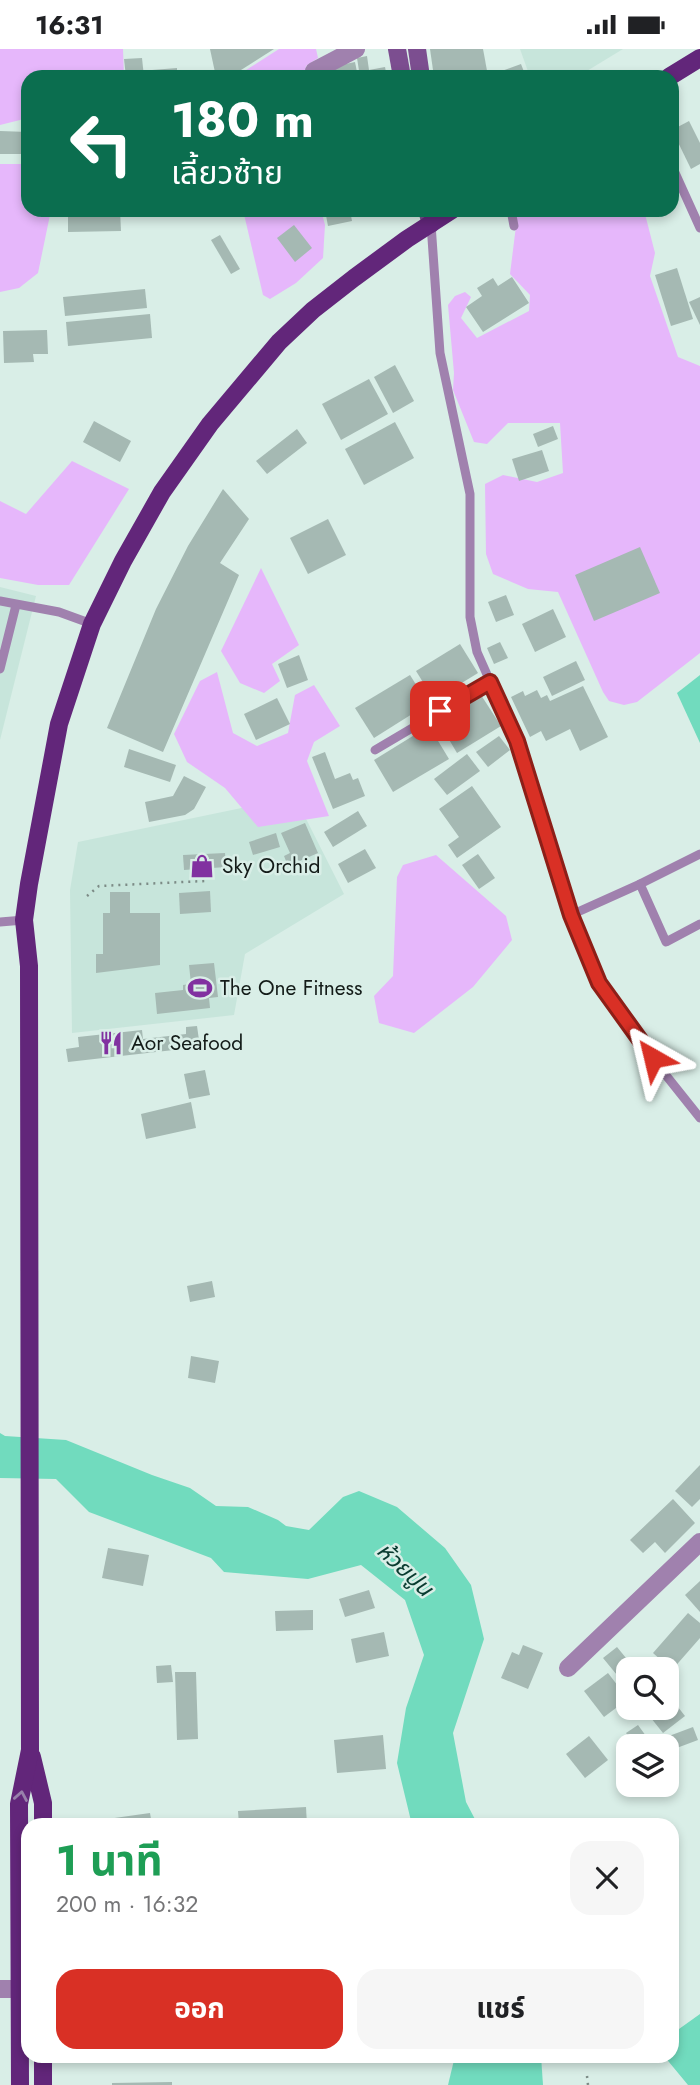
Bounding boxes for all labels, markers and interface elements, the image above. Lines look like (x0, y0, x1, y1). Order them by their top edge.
text: 16:31 (35, 6, 103, 44)
text: 180 m (171, 85, 314, 155)
icon: left (56, 98, 147, 189)
text: เลี้ยวซ้าย (171, 150, 283, 196)
pin (410, 681, 470, 741)
icon: arrive (421, 692, 459, 730)
place label: Sky Orchid (222, 851, 321, 881)
shop icon: Sky Orchid (188, 852, 216, 880)
place label: The One Fitness (220, 973, 362, 1003)
sports icon: The One Fitness (186, 974, 214, 1002)
position arrow (616, 1021, 690, 1095)
place label: Aor Seafood (131, 1028, 243, 1058)
restaurant icon: Aor Seafood (97, 1029, 125, 1057)
water label: ห้วยปูน (369, 1534, 442, 1605)
map controls (616, 1657, 679, 1797)
button: search (616, 1657, 679, 1720)
button: layers (616, 1734, 679, 1797)
one-way arrow (13, 1791, 28, 1802)
text: 1 นาที (56, 1830, 162, 1891)
button: close (570, 1841, 644, 1915)
text: 200 m · 16:32 (56, 1887, 198, 1921)
button: ออก (56, 1969, 343, 2049)
button: แชร์ (357, 1969, 644, 2049)

